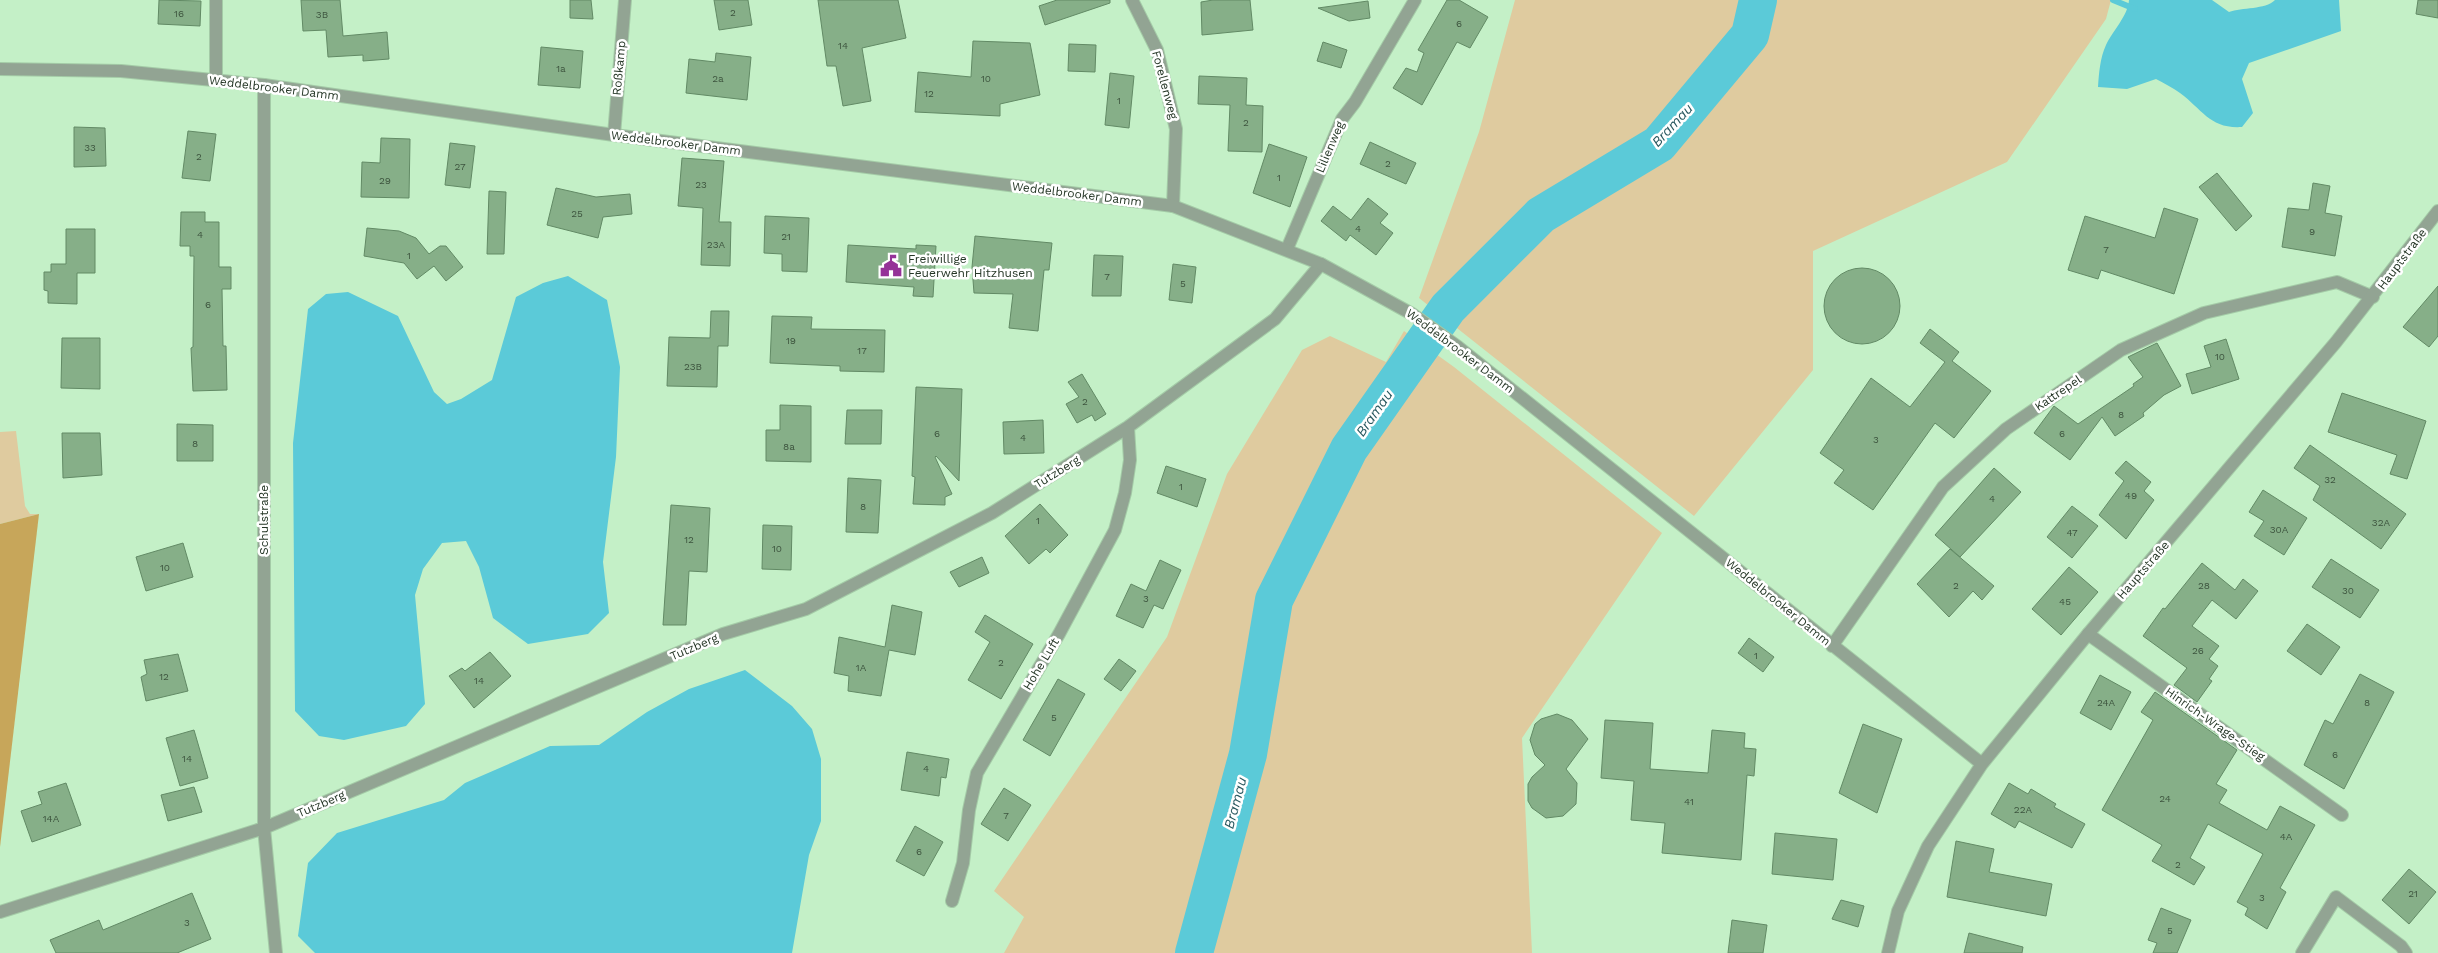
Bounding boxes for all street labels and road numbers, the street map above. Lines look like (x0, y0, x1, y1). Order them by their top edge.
street label: Roßkamp (610, 40, 628, 96)
street label: Forellenweg (1149, 49, 1181, 121)
street label: Weddelbrooker Damm (208, 73, 340, 103)
street label: Lilienweg (1313, 119, 1347, 175)
street label: Weddelbrooker Damm (610, 128, 742, 158)
street label: Weddelbrooker Damm (1011, 179, 1143, 209)
street label: Hauptstraße (2375, 226, 2429, 292)
street label: Weddelbrooker Damm (1404, 306, 1516, 396)
street label: Kattrepel (2032, 372, 2084, 414)
street label: Tutzberg (1032, 452, 1083, 491)
street label: Schulstraße (257, 485, 271, 555)
street label: Hauptstraße (2114, 538, 2172, 602)
street label: Weddelbrooker Damm (1723, 555, 1833, 649)
street label: Tutzberg (668, 630, 721, 663)
street label: Hohe Luft (1020, 636, 1062, 692)
street label: Hinrich-Wrage-Stieg (2162, 684, 2268, 764)
street label: Tutzberg (295, 787, 348, 820)

